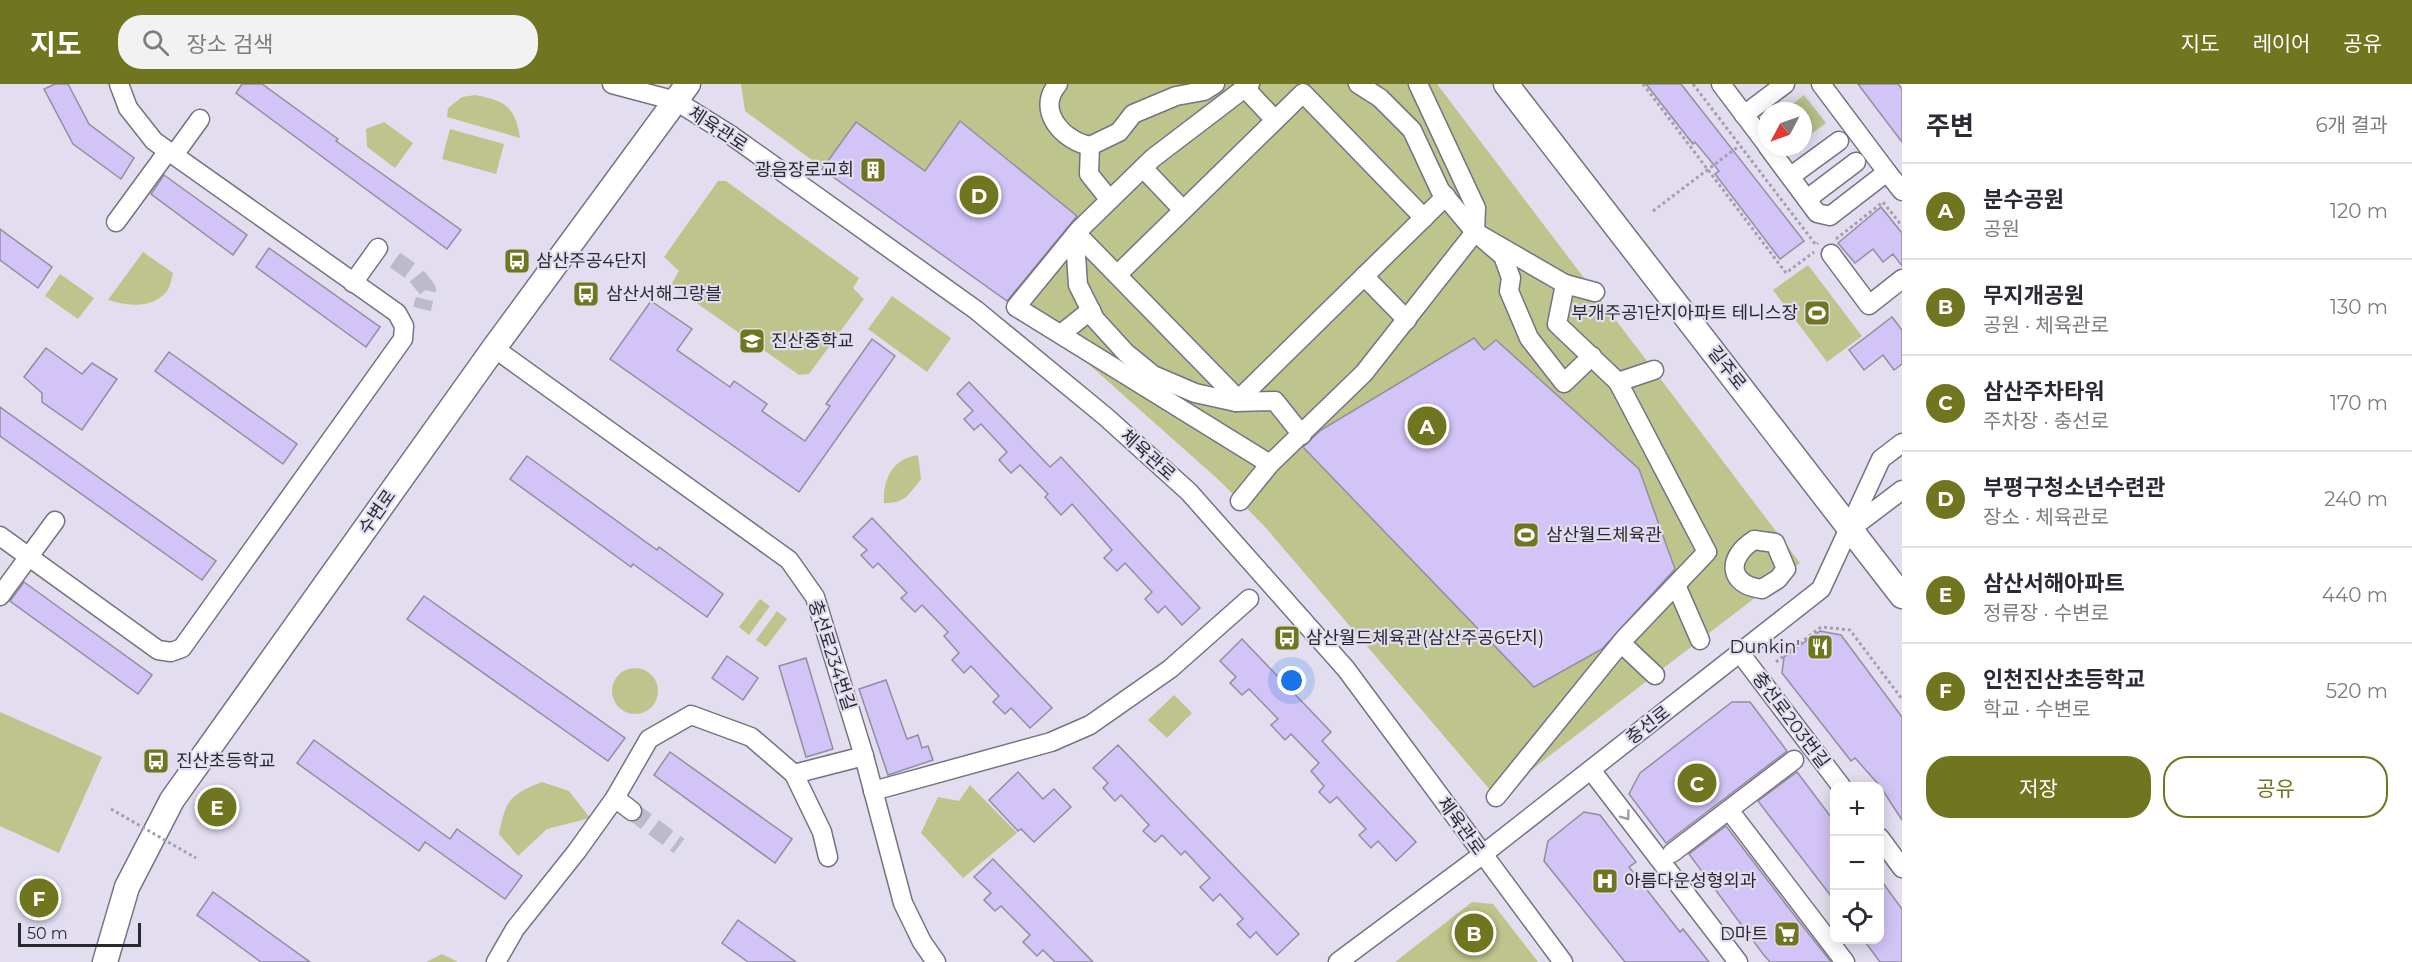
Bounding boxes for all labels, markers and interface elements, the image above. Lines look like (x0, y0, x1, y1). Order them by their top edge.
search box (118, 15, 538, 69)
icon: search (139, 26, 172, 59)
text: 지도 (30, 27, 82, 61)
text: 장소 검색 (187, 31, 273, 58)
text: 지도 (2181, 31, 2219, 56)
text: 레이어 (2252, 31, 2310, 56)
text: 공유 (2343, 31, 2382, 56)
street label: 체육관로 (684, 102, 752, 156)
north arrow (1758, 102, 1812, 156)
text: 주변 (1926, 110, 1974, 142)
text: 6개 결과 (2315, 113, 2388, 137)
building icon: 광음장로교회 (858, 155, 888, 185)
place label: 광음장로교회 (755, 159, 854, 181)
pin: D (960, 172, 998, 218)
text: 분수공원 (1983, 186, 2064, 213)
text: A (1938, 199, 1953, 223)
text: 120 m (2330, 199, 2388, 223)
text: 공원 (1983, 217, 2020, 241)
bus stop icon: 삼산주공4단지 (502, 246, 532, 276)
place label: 삼산주공4단지 (536, 250, 647, 272)
bus stop icon: 삼산서해그랑블 (571, 279, 601, 309)
text: 무지개공원 (1983, 282, 2084, 309)
place label: 삼산서해그랑블 (606, 283, 722, 305)
text: B (1938, 295, 1953, 319)
text: 130 m (2330, 295, 2388, 319)
sports icon: 부개주공1단지아파트 테니스장 (1802, 298, 1832, 328)
place label: 부개주공1단지아파트 테니스장 (1572, 302, 1798, 324)
text: 공원 · 체육관로 (1983, 313, 2109, 337)
school or university icon: 진산중학교 (737, 326, 767, 356)
place label: 진산중학교 (771, 330, 854, 352)
street label: 길주로 (1703, 342, 1751, 394)
text: 삼산주차타워 (1983, 378, 2104, 405)
text: C (1938, 391, 1953, 415)
text: 170 m (2330, 391, 2388, 415)
pin: A (1408, 404, 1446, 448)
text: 주차장 · 충선로 (1983, 409, 2109, 433)
street label: 체육관로 (1116, 425, 1180, 485)
text: 부평구청소년수련관 (1983, 474, 2165, 501)
street label: 수변로 (354, 485, 400, 539)
text: D (1937, 487, 1954, 511)
text: 240 m (2324, 487, 2388, 511)
text: 장소 · 체육관로 (1983, 505, 2109, 529)
sports icon: 삼산월드체육관 (1511, 520, 1541, 550)
place label: 삼산월드체육관 (1546, 524, 1662, 546)
text: 삼산서해아파트 (1983, 570, 2125, 597)
text: E (1939, 583, 1952, 607)
text: 440 m (2322, 583, 2388, 607)
street label: 충선로234번길 (804, 597, 860, 713)
text: 정류장 · 수변로 (1983, 601, 2109, 625)
bus stop icon: 삼산월드체육관(삼산주공6단지) (1272, 623, 1302, 653)
place label: 삼산월드체육관(삼산주공6단지) (1306, 627, 1544, 649)
restaurant icon: Dunkin' (1805, 632, 1835, 662)
place label: Dunkin' (1729, 636, 1800, 658)
your location (1277, 666, 1306, 695)
text: 인천진산초등학교 (1983, 666, 2145, 693)
street label: 충선로203번길 (1748, 668, 1834, 772)
text: F (1939, 679, 1952, 703)
text: 520 m (2326, 679, 2388, 703)
text: 학교 · 수변로 (1983, 697, 2091, 721)
street label: 충선로 (1622, 701, 1674, 749)
bus stop icon: 진산초등학교 (141, 746, 171, 776)
place label: 진산초등학교 (176, 750, 275, 772)
button: 저장 (1926, 756, 2151, 818)
button: 공유 (2163, 756, 2388, 818)
pin: C (1678, 760, 1716, 806)
map controls (1830, 782, 1884, 944)
button: + (1830, 782, 1884, 836)
pin: E (198, 784, 236, 830)
street label: 체육관로 (1433, 793, 1489, 859)
one-way arrow (1619, 809, 1630, 820)
button: − (1830, 836, 1884, 890)
hospital icon: 아름다운성형외과 (1590, 866, 1620, 896)
place label: 아름다운성형외과 (1624, 870, 1757, 892)
pin: F (20, 876, 58, 920)
button: locate (1830, 890, 1884, 944)
pin: B (1454, 910, 1494, 956)
supermarket icon: D마트 (1772, 919, 1802, 949)
scale bar (18, 920, 141, 948)
place label: D마트 (1720, 923, 1768, 945)
text: 50 m (27, 924, 68, 943)

